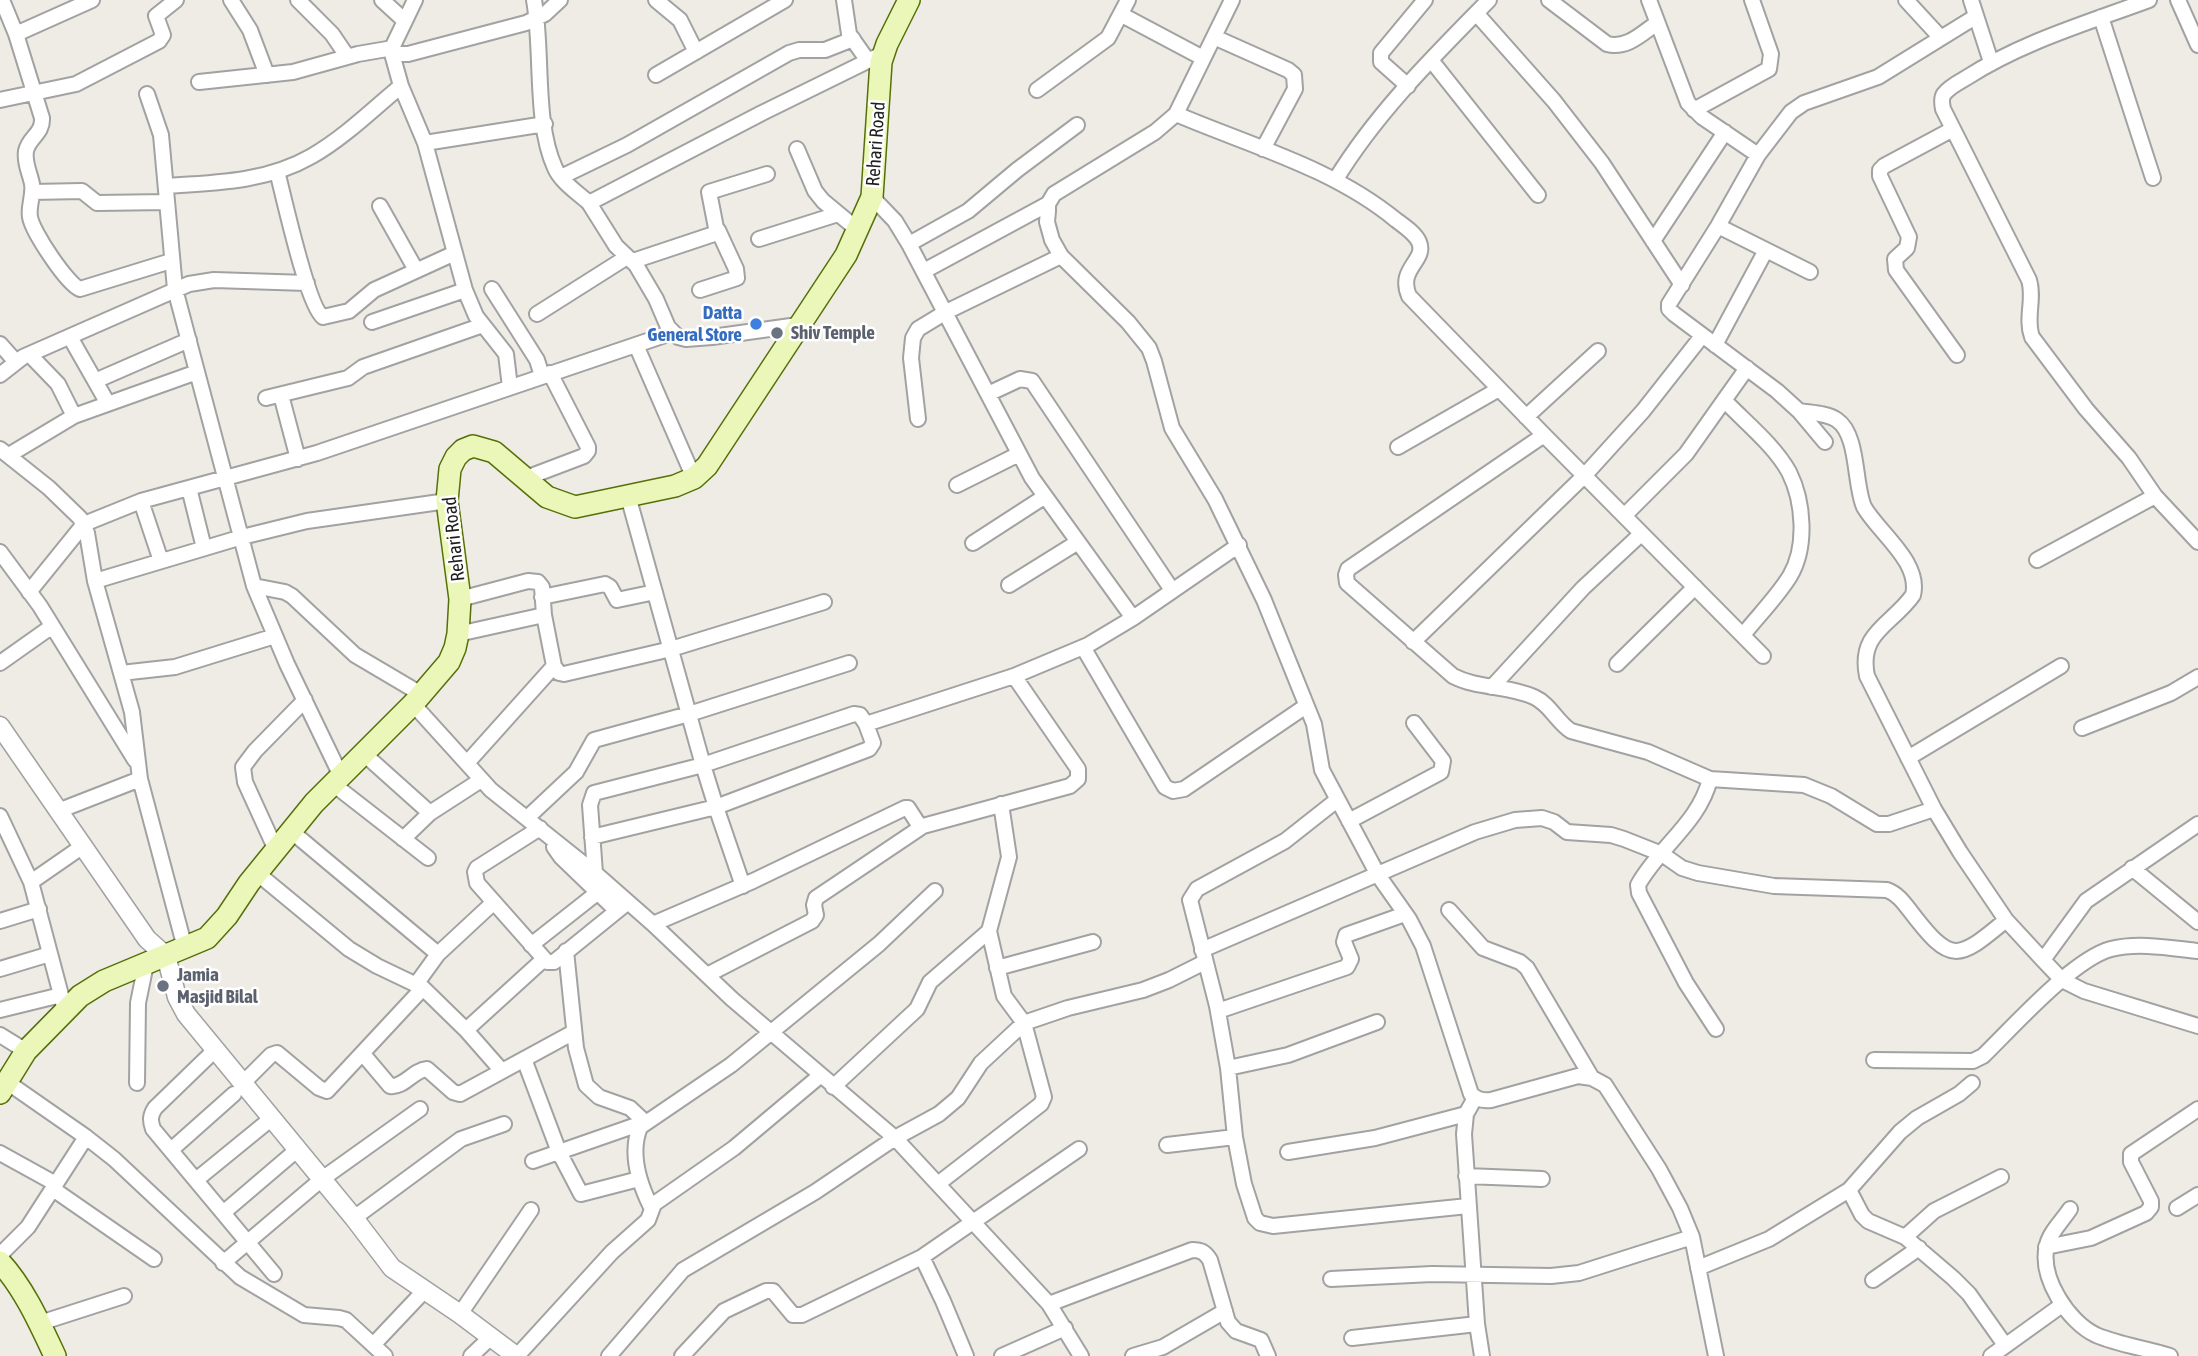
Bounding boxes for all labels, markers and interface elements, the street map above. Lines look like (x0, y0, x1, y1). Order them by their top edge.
street label: Rehari Road (862, 101, 890, 187)
place label: Datta General Store (647, 302, 742, 346)
marker: Datta General Store (748, 316, 764, 332)
place label: Shiv Temple (791, 322, 875, 344)
marker: Shiv Temple (769, 325, 785, 341)
street label: Rehari Road (438, 496, 470, 582)
place label: Jamia Masjid Bilal (177, 964, 258, 1008)
marker: Jamia Masjid Bilal (155, 978, 171, 994)

